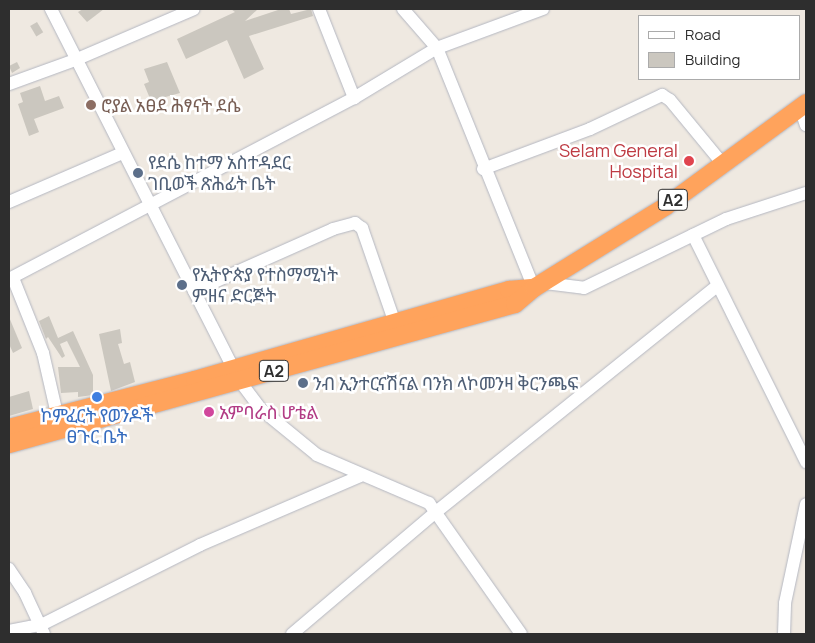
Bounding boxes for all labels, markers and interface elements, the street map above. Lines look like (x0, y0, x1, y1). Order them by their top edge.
legend (638, 15, 800, 80)
text: Road (685, 24, 721, 45)
text: Building (685, 49, 740, 70)
place label: ሮያል አፀደ ሕፃናት ደሴ (101, 94, 241, 116)
marker: ሮያል አፀደ ሕፃናት ደሴ (85, 99, 97, 111)
place label: Selam General Hospital (559, 140, 678, 182)
place label: የደሴ ከተማ አስተዳደር ገቢወች ጽሕፊት ቤት (148, 152, 291, 194)
marker: Selam General Hospital (682, 154, 696, 168)
marker: የደሴ ከተማ አስተዳደር ገቢወች ጽሕፊት ቤት (132, 167, 144, 179)
road number: A2 (657, 186, 689, 214)
place label: የኢትዮጵያ የተስማሚነት ምዘና ድርጅት (192, 264, 338, 306)
marker: የኢትዮጵያ የተስማሚነት ምዘና ድርጅት (176, 279, 188, 291)
road number: A2 (258, 358, 290, 384)
place label: ንብ ኢንተርናሽናል ባንክ ላኮመንዛ ቅርንጫፍ (313, 372, 578, 394)
marker: ንብ ኢንተርናሽናል ባንክ ላኮመንዛ ቅርንጫፍ (297, 377, 309, 389)
marker: ኮምፈርት የወንዶች ፀጉር ቤት (91, 391, 103, 403)
place label: አምባራስ ሆቴል (219, 401, 318, 423)
place label: ኮምፈርት የወንዶች ፀጉር ቤት (41, 405, 153, 448)
marker: አምባራስ ሆቴል (203, 406, 215, 418)

